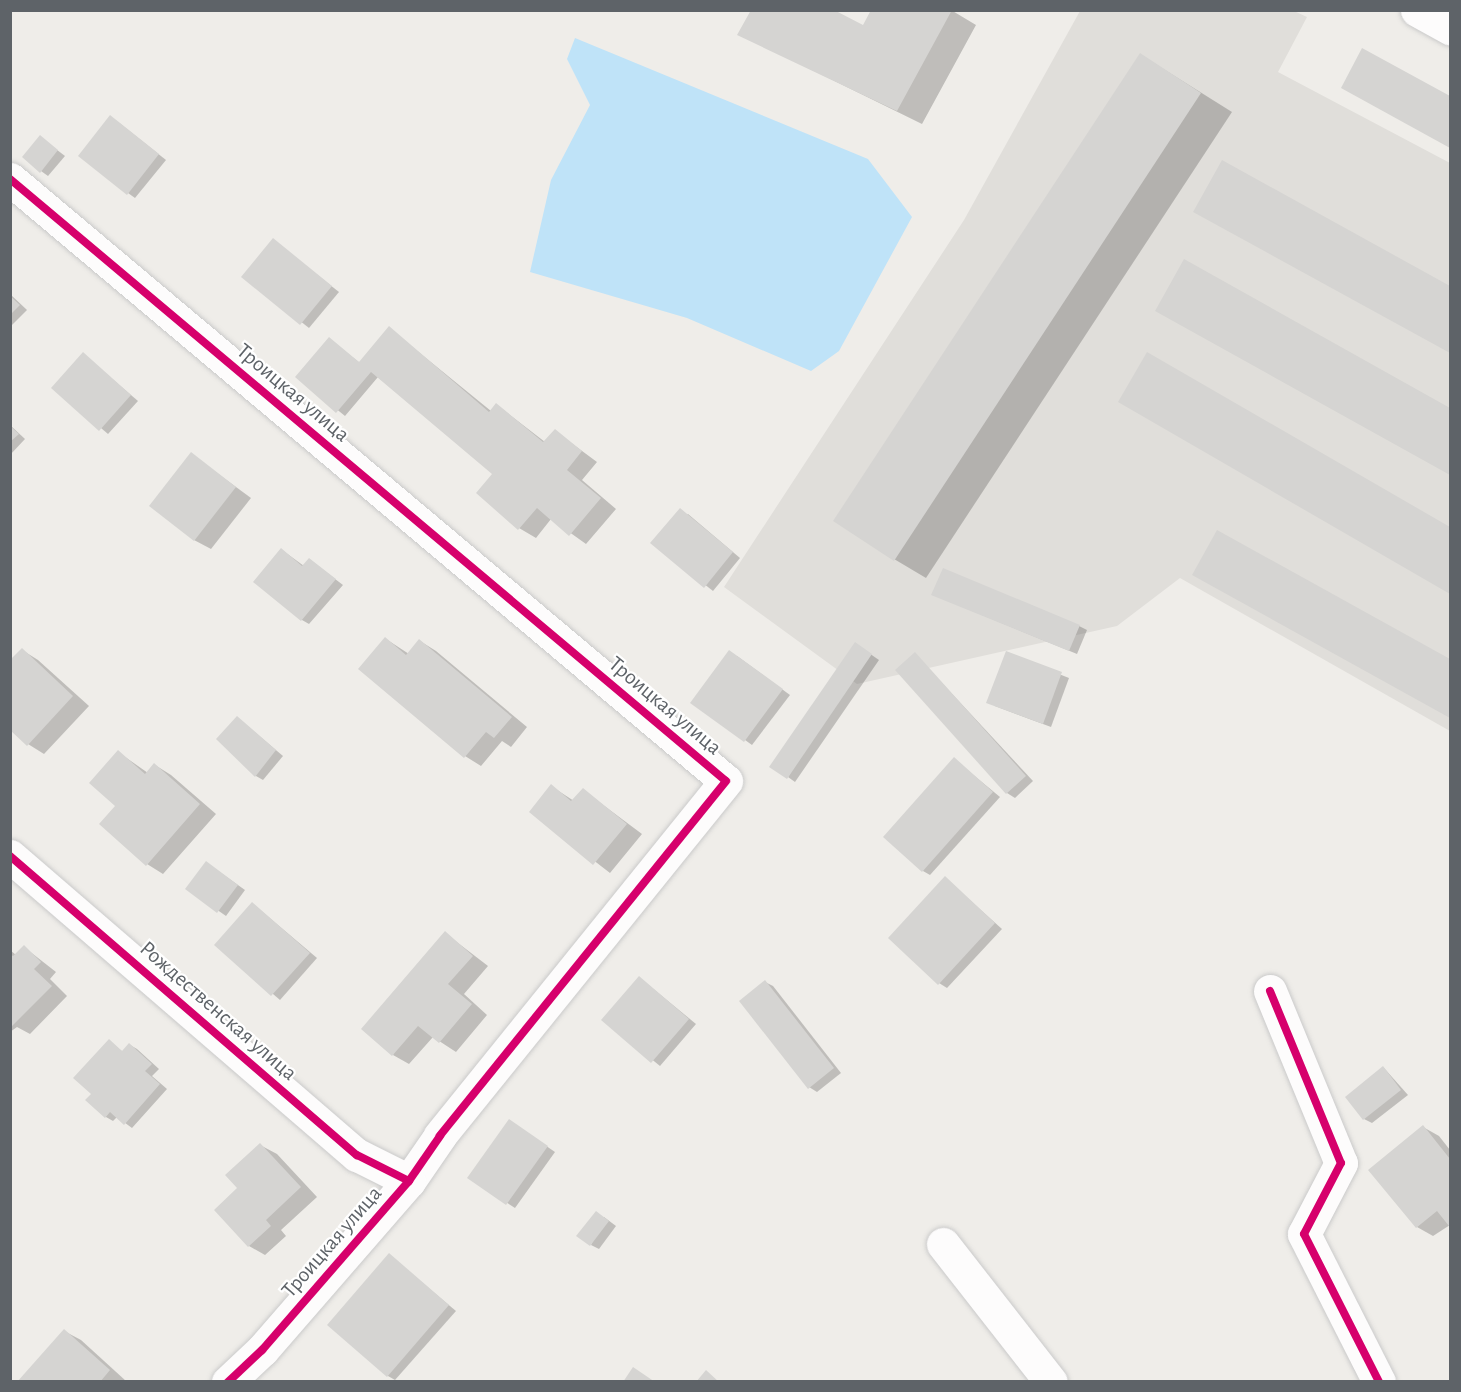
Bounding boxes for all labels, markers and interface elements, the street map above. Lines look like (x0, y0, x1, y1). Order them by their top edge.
street label: Троицкая улица (231, 338, 355, 448)
street label: Троицкая улица (603, 651, 727, 761)
street label: Рождественская улица (134, 935, 302, 1087)
street label: Троицкая улица (276, 1181, 388, 1303)

